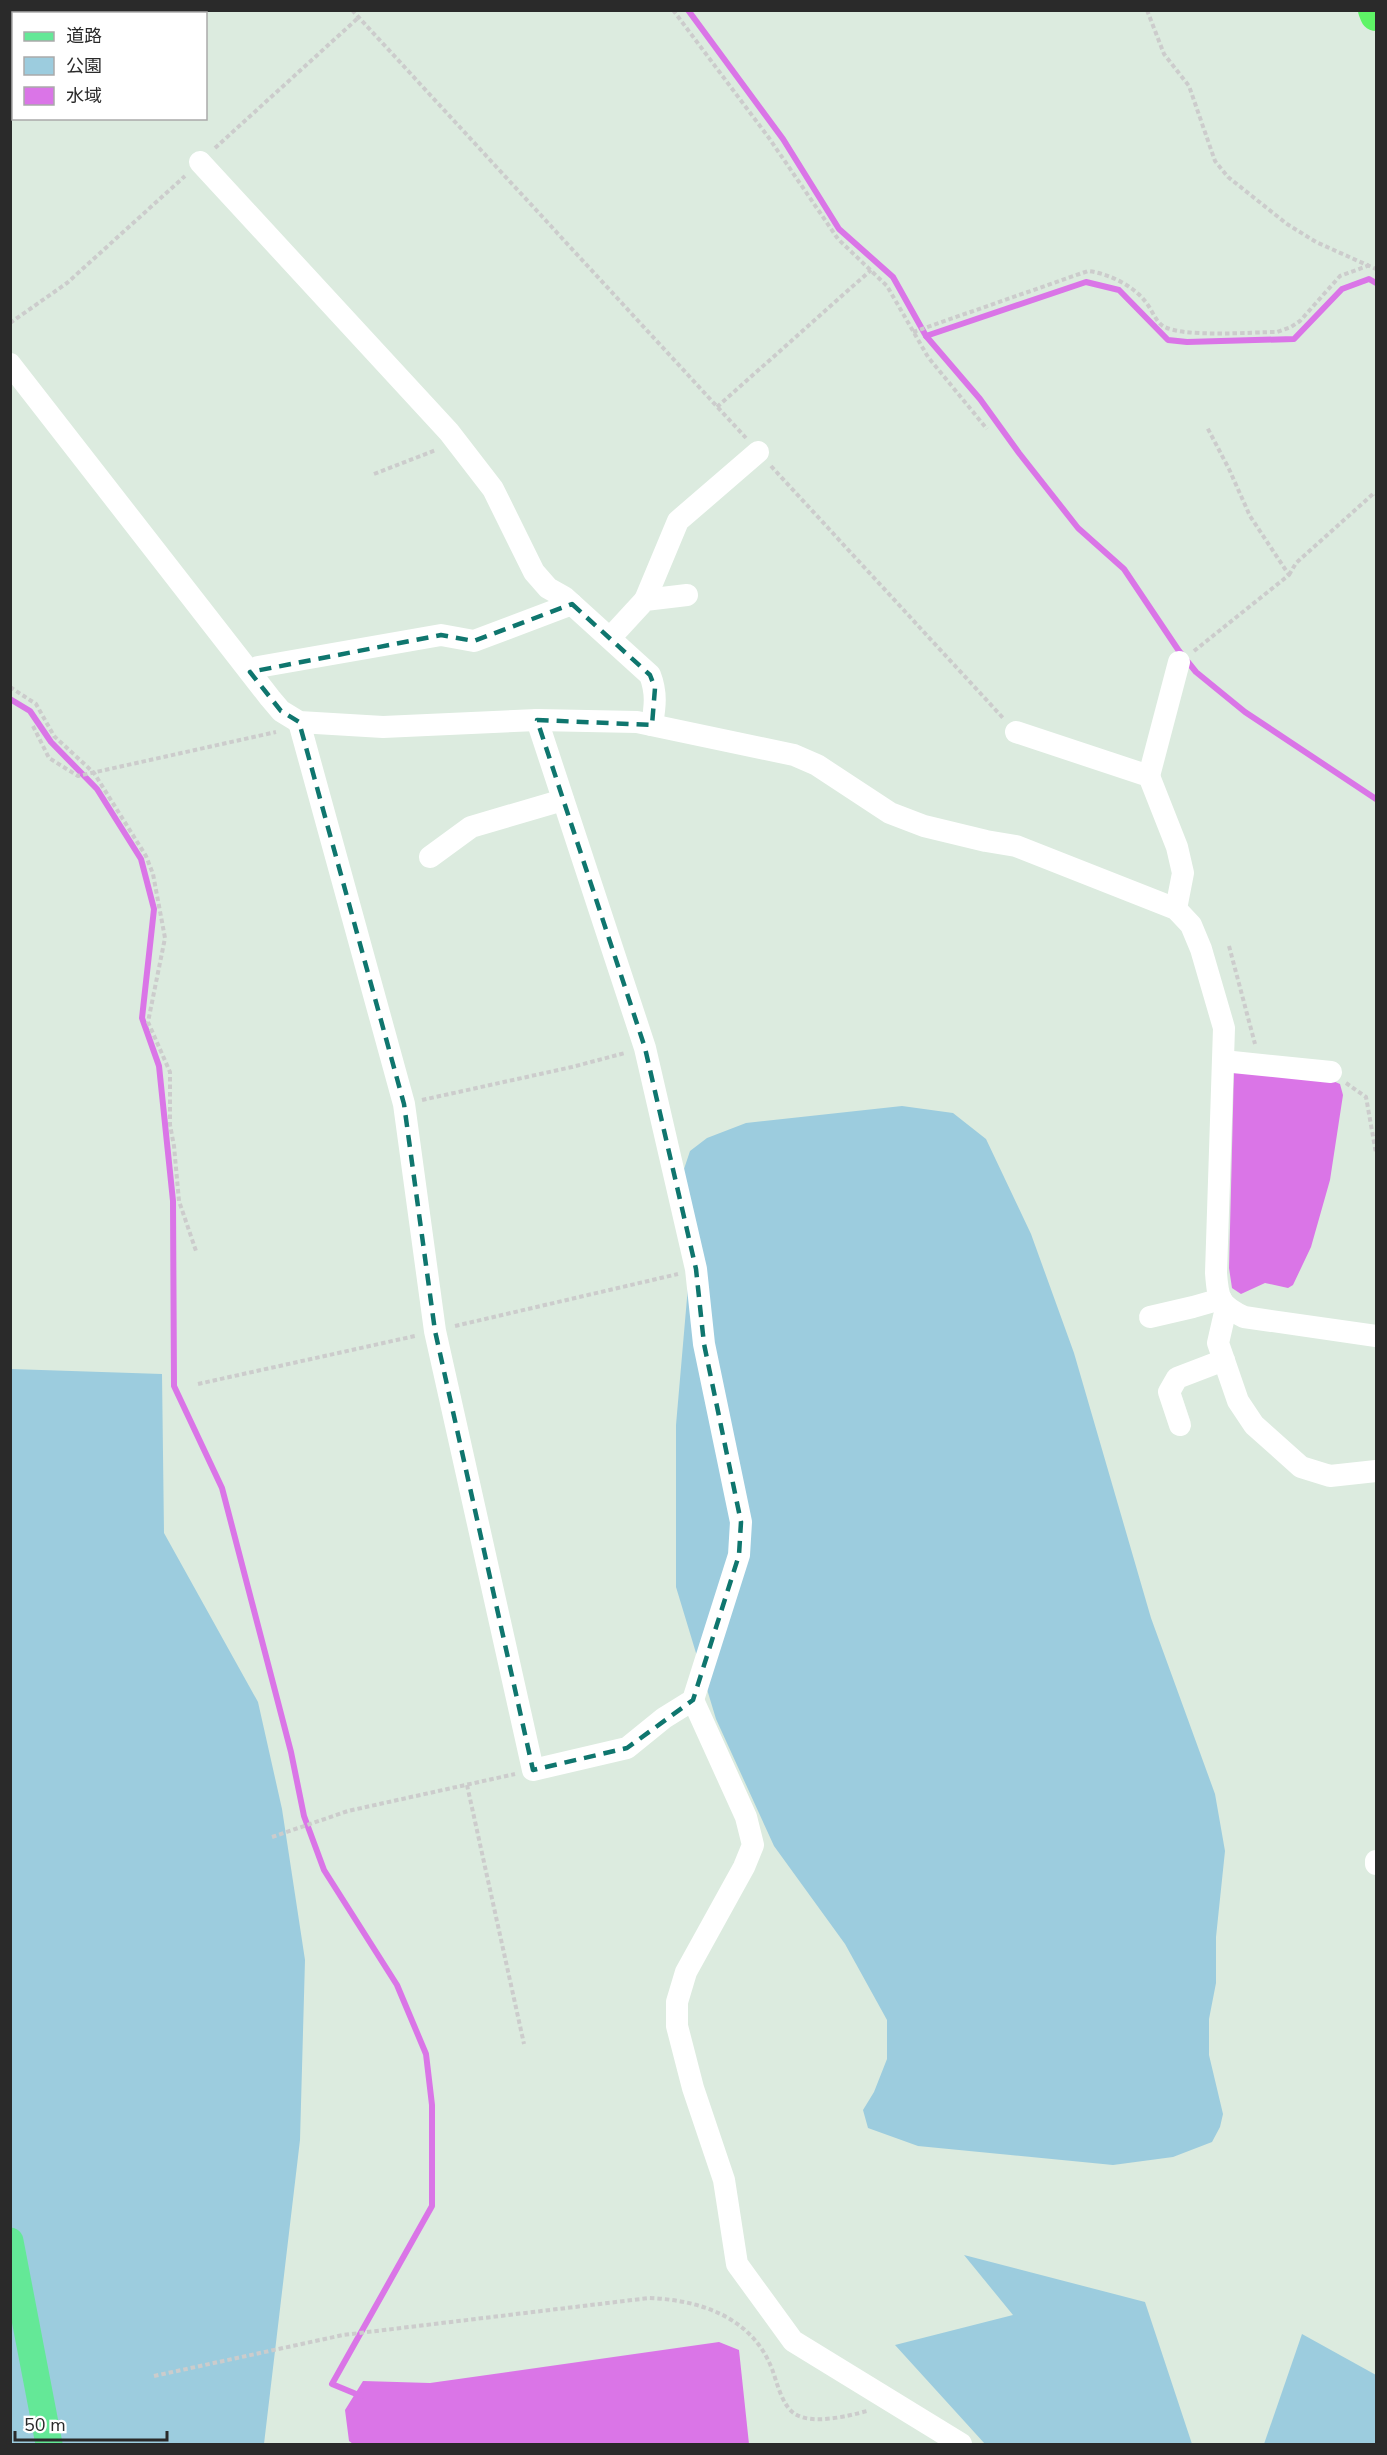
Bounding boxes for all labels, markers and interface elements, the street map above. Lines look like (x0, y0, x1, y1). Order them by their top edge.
legend (12, 12, 207, 120)
text: 道路 (66, 24, 102, 48)
text: 公園 (66, 54, 102, 78)
text: 水域 (66, 84, 102, 108)
scale bar (15, 2404, 166, 2442)
text: 50 m (24, 2413, 66, 2437)

